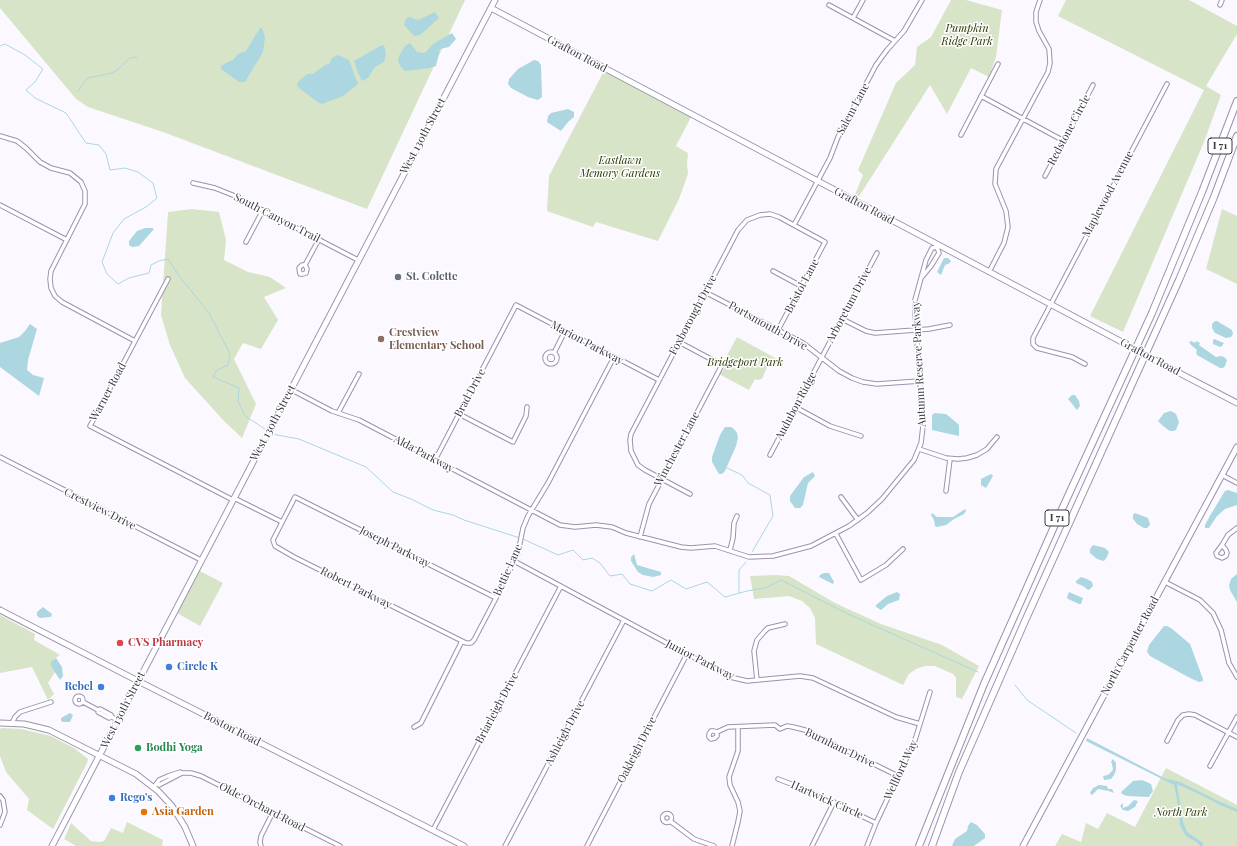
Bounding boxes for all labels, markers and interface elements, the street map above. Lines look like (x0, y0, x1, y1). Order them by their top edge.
park label: Pumpkin Ridge Park (941, 22, 993, 48)
street label: Grafton Road (545, 33, 609, 75)
street label: Salem Lane (834, 81, 872, 137)
street label: Redstone Circle (1045, 92, 1093, 168)
street label: West 130th Street (397, 96, 449, 176)
road number: I 71 (1208, 138, 1232, 154)
street label: Maplewood Avenue (1080, 149, 1136, 239)
park label: Eastlawn Memory Gardens (580, 154, 660, 180)
street label: Grafton Road (832, 185, 896, 227)
street label: South Canyon Trail (232, 190, 322, 246)
street label: Bristol Lane (782, 257, 822, 315)
street label: Arboretum Drive (824, 265, 874, 345)
place label: St. Colette (406, 270, 457, 284)
marker: St. Colette (393, 272, 403, 282)
street label: Foxborough Drive (666, 273, 720, 357)
street label: Portsmouth Drive (726, 299, 810, 353)
street label: Autumn Reserve Parkway (909, 301, 929, 427)
street label: Marion Parkway (548, 318, 626, 368)
place label: Crestview Elementary School (389, 326, 484, 352)
marker: Crestview Elementary School (376, 334, 386, 344)
street label: Grafton Road (1118, 336, 1182, 378)
park label: Bridgeport Park (707, 356, 783, 370)
street label: Warner Road (87, 360, 129, 424)
street label: Brad Drive (452, 366, 488, 420)
street label: Audubon Ridge (772, 370, 820, 442)
street label: West 130th Street (247, 383, 299, 463)
street label: Winchester Lane (652, 409, 702, 489)
street label: Alda Parkway (392, 433, 456, 475)
street label: Crestview Drive (62, 485, 138, 533)
road number: I 71 (1045, 510, 1069, 526)
street label: Joseph Parkway (358, 524, 432, 570)
street label: Bettie Lane (491, 542, 525, 598)
street label: Robert Parkway (318, 564, 394, 612)
street label: North Carpenter Road (1098, 594, 1162, 698)
place label: CVS Pharmacy (128, 636, 203, 650)
street label: Junior Parkway (664, 637, 736, 683)
marker: CVS Pharmacy (115, 638, 125, 648)
place label: Circle K (177, 660, 218, 674)
marker: Circle K (164, 662, 174, 672)
street label: West 130th Street (98, 669, 148, 751)
street label: Briarleigh Drive (473, 670, 521, 746)
place label: Rebel (64, 680, 93, 694)
marker: Rebel (96, 682, 106, 692)
street label: Ashleigh Drive (542, 698, 588, 768)
street label: Boston Road (201, 709, 263, 749)
street label: Oakleigh Drive (615, 714, 659, 786)
street label: Burnham Drive (803, 725, 877, 771)
street label: Wellford Way (881, 738, 921, 802)
place label: Bodhi Yoga (146, 741, 203, 755)
marker: Bodhi Yoga (133, 743, 143, 753)
street label: Hartwick Circle (789, 778, 865, 822)
street label: Olde Orchard Road (217, 780, 307, 834)
place label: Rego's (120, 791, 152, 805)
marker: Rego's (107, 793, 117, 803)
place label: Asia Garden (152, 805, 214, 819)
park label: North Park (1155, 806, 1207, 820)
marker: Asia Garden (139, 807, 149, 817)

